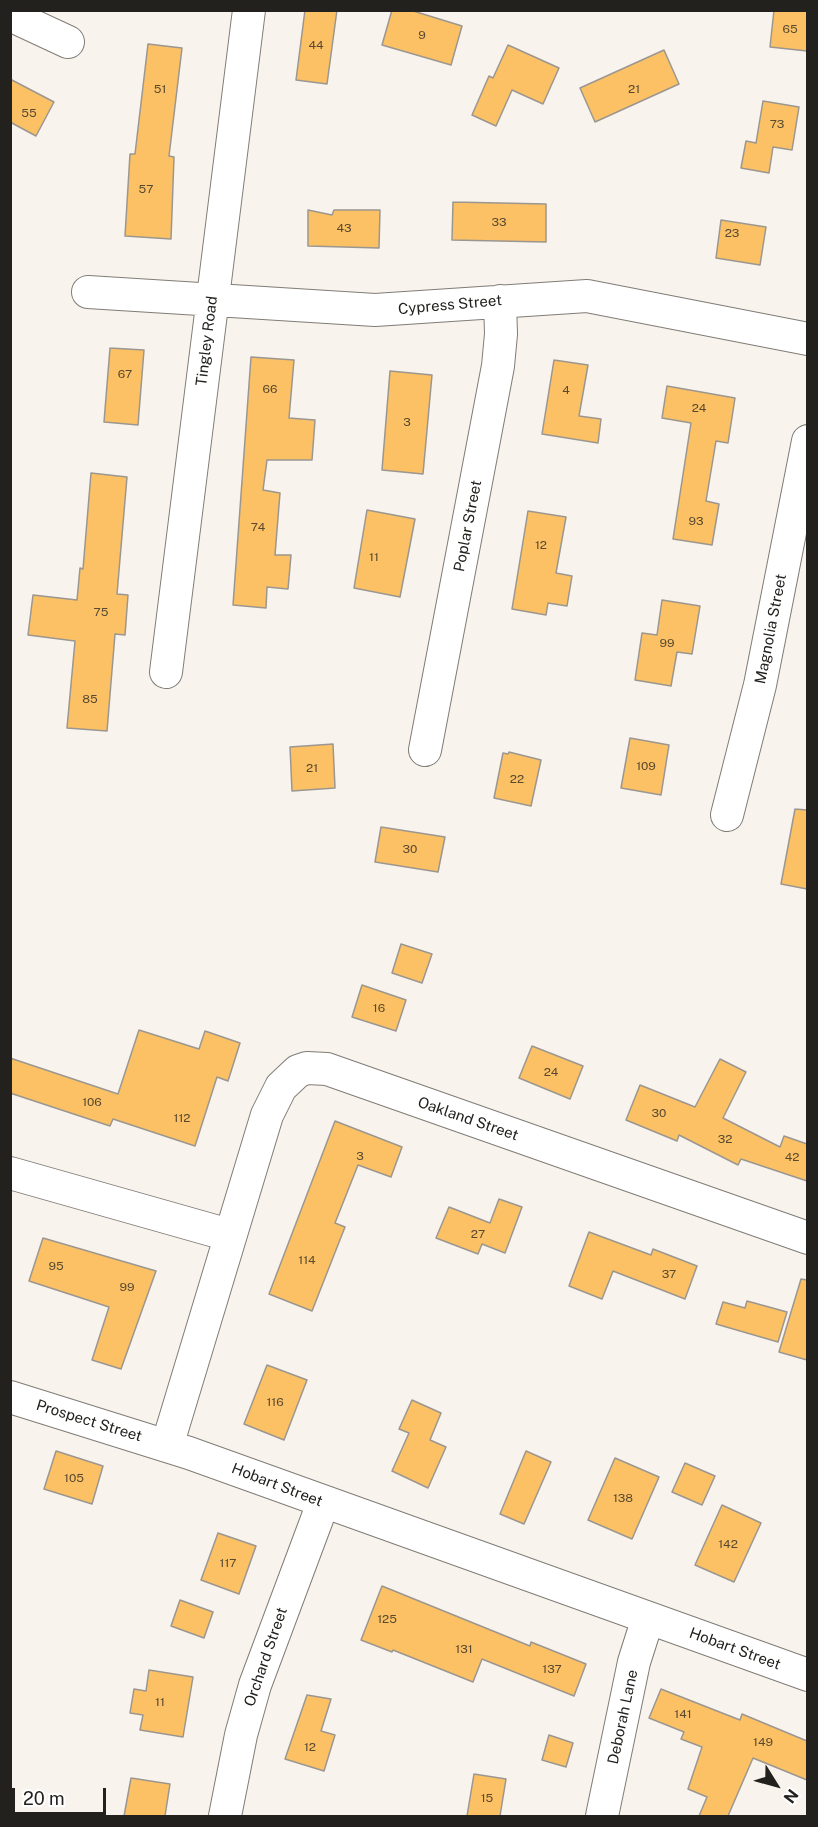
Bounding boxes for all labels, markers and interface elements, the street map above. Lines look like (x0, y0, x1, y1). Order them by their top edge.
house number: 65 (782, 22, 798, 36)
house number: 9 (418, 28, 426, 42)
house number: 44 (308, 38, 324, 52)
house number: 51 (154, 82, 166, 96)
house number: 21 (628, 82, 640, 96)
house number: 55 (21, 106, 37, 120)
house number: 73 (770, 117, 784, 131)
house number: 57 (139, 182, 153, 196)
house number: 33 (491, 215, 507, 229)
house number: 43 (336, 221, 352, 235)
house number: 23 (725, 226, 739, 240)
street label: Cypress Street (397, 291, 503, 319)
street label: Tingley Road (193, 295, 221, 387)
house number: 67 (118, 367, 132, 381)
house number: 66 (263, 382, 277, 396)
house number: 4 (562, 383, 570, 397)
house number: 24 (692, 401, 706, 415)
house number: 3 (403, 415, 411, 429)
street label: Poplar Street (450, 479, 486, 573)
house number: 93 (689, 514, 703, 528)
house number: 74 (251, 520, 265, 534)
house number: 12 (535, 538, 547, 552)
house number: 11 (369, 550, 379, 564)
street label: Magnolia Street (751, 572, 791, 686)
house number: 75 (94, 605, 108, 619)
house number: 99 (660, 636, 674, 650)
house number: 85 (82, 692, 98, 706)
house number: 109 (636, 759, 656, 773)
house number: 21 (306, 761, 318, 775)
house number: 22 (510, 772, 524, 786)
house number: 30 (403, 842, 417, 856)
house number: 16 (373, 1001, 385, 1015)
house number: 24 (544, 1065, 558, 1079)
street label: Oakland Street (415, 1093, 521, 1145)
house number: 106 (82, 1095, 102, 1109)
house number: 30 (652, 1106, 666, 1120)
house number: 112 (174, 1111, 190, 1125)
house number: 32 (718, 1132, 732, 1146)
house number: 3 (356, 1149, 364, 1163)
house number: 42 (785, 1150, 799, 1164)
house number: 27 (471, 1227, 485, 1241)
house number: 114 (298, 1253, 316, 1267)
house number: 95 (48, 1259, 64, 1273)
house number: 37 (662, 1267, 676, 1281)
house number: 99 (120, 1280, 134, 1294)
house number: 116 (266, 1395, 284, 1409)
street label: Prospect Street (34, 1396, 144, 1446)
street label: Hobart Street (229, 1459, 325, 1511)
house number: 105 (64, 1471, 84, 1485)
house number: 138 (613, 1491, 633, 1505)
house number: 142 (718, 1537, 738, 1551)
house number: 117 (220, 1556, 236, 1570)
street label: Orchard Street (241, 1605, 291, 1709)
house number: 125 (377, 1612, 397, 1626)
street label: Hobart Street (687, 1624, 783, 1674)
house number: 131 (455, 1642, 473, 1656)
house number: 137 (542, 1662, 562, 1676)
street label: Deborah Lane (604, 1668, 642, 1766)
house number: 11 (155, 1695, 165, 1709)
house number: 141 (674, 1707, 692, 1721)
house number: 149 (753, 1735, 773, 1749)
house number: 12 (304, 1740, 316, 1754)
north arrow (746, 1755, 806, 1815)
scale bar (15, 1776, 110, 1814)
text: N (779, 1785, 802, 1807)
text: 20 m (23, 1788, 65, 1809)
house number: 15 (481, 1791, 493, 1805)

